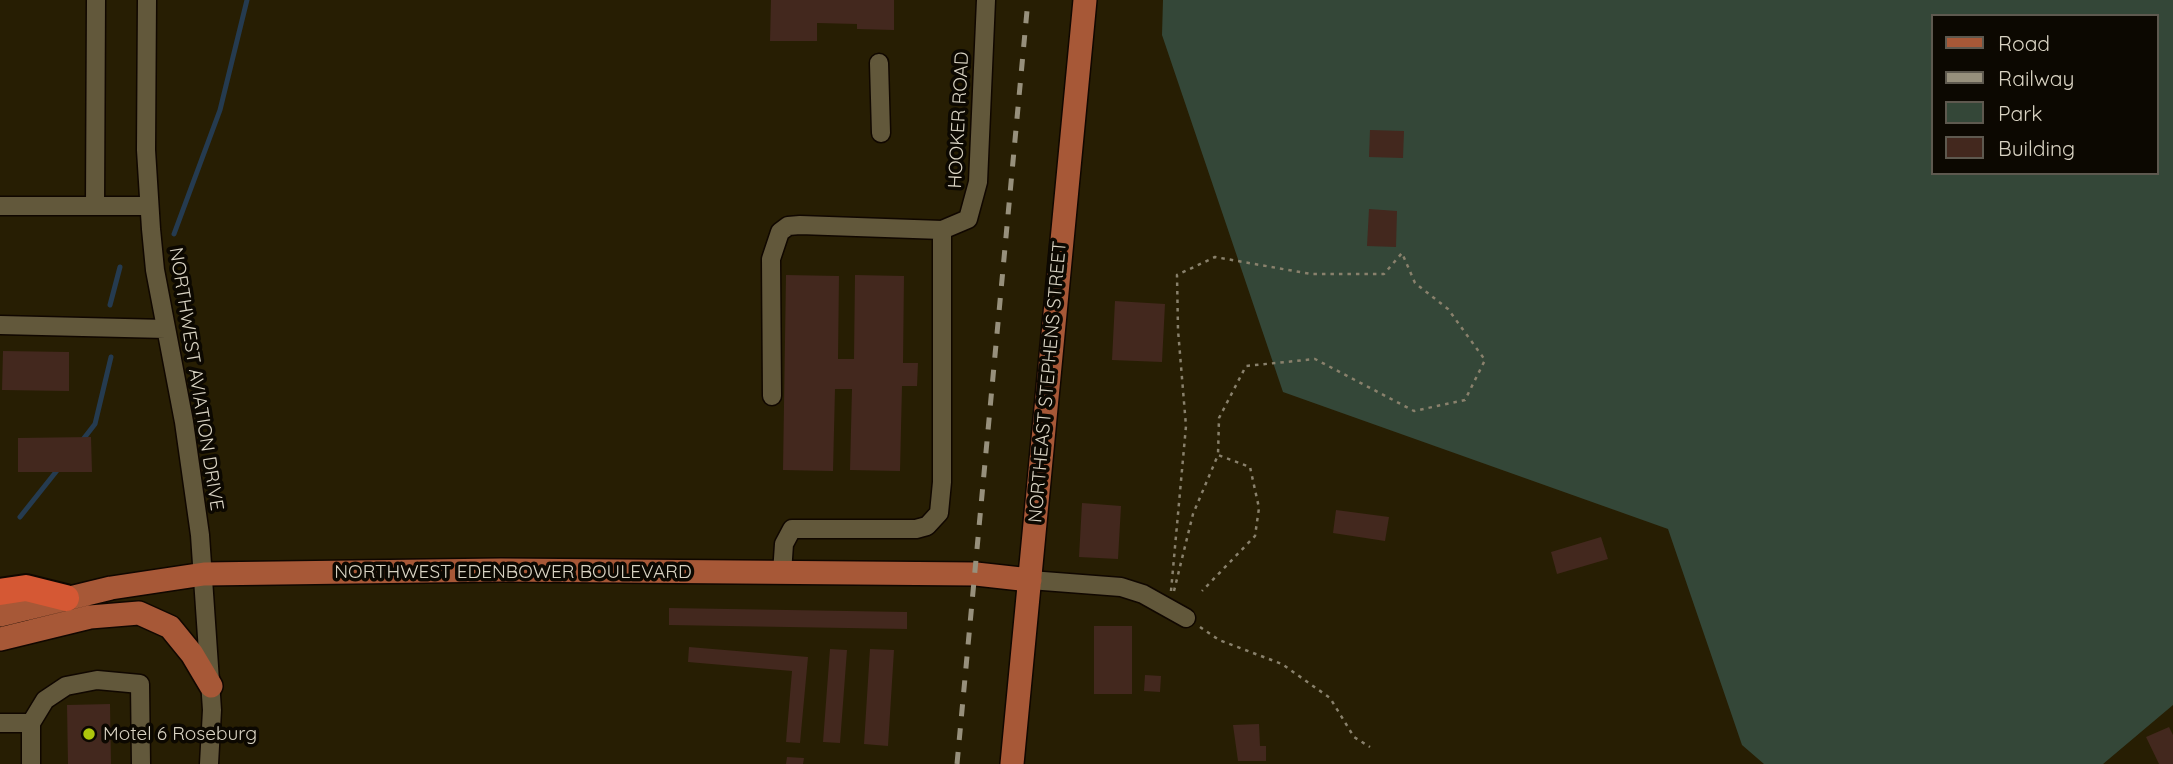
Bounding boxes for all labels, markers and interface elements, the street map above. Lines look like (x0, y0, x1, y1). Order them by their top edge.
legend (1932, 14, 2159, 175)
text: Road (1998, 30, 2050, 56)
street label: HOOKER ROAD (944, 51, 974, 189)
text: Railway (1998, 65, 2074, 91)
text: Park (1998, 100, 2042, 126)
text: Building (1998, 135, 2075, 161)
street label: NORTHEAST STEPHENS STREET (1024, 240, 1072, 524)
street label: NORTHWEST AVIATION DRIVE (164, 246, 228, 512)
street label: NORTHWEST EDENBOWER BOULEVARD (334, 561, 692, 583)
place label: Motel 6 Roseburg (103, 723, 257, 745)
marker: Motel 6 Roseburg (81, 726, 97, 742)

